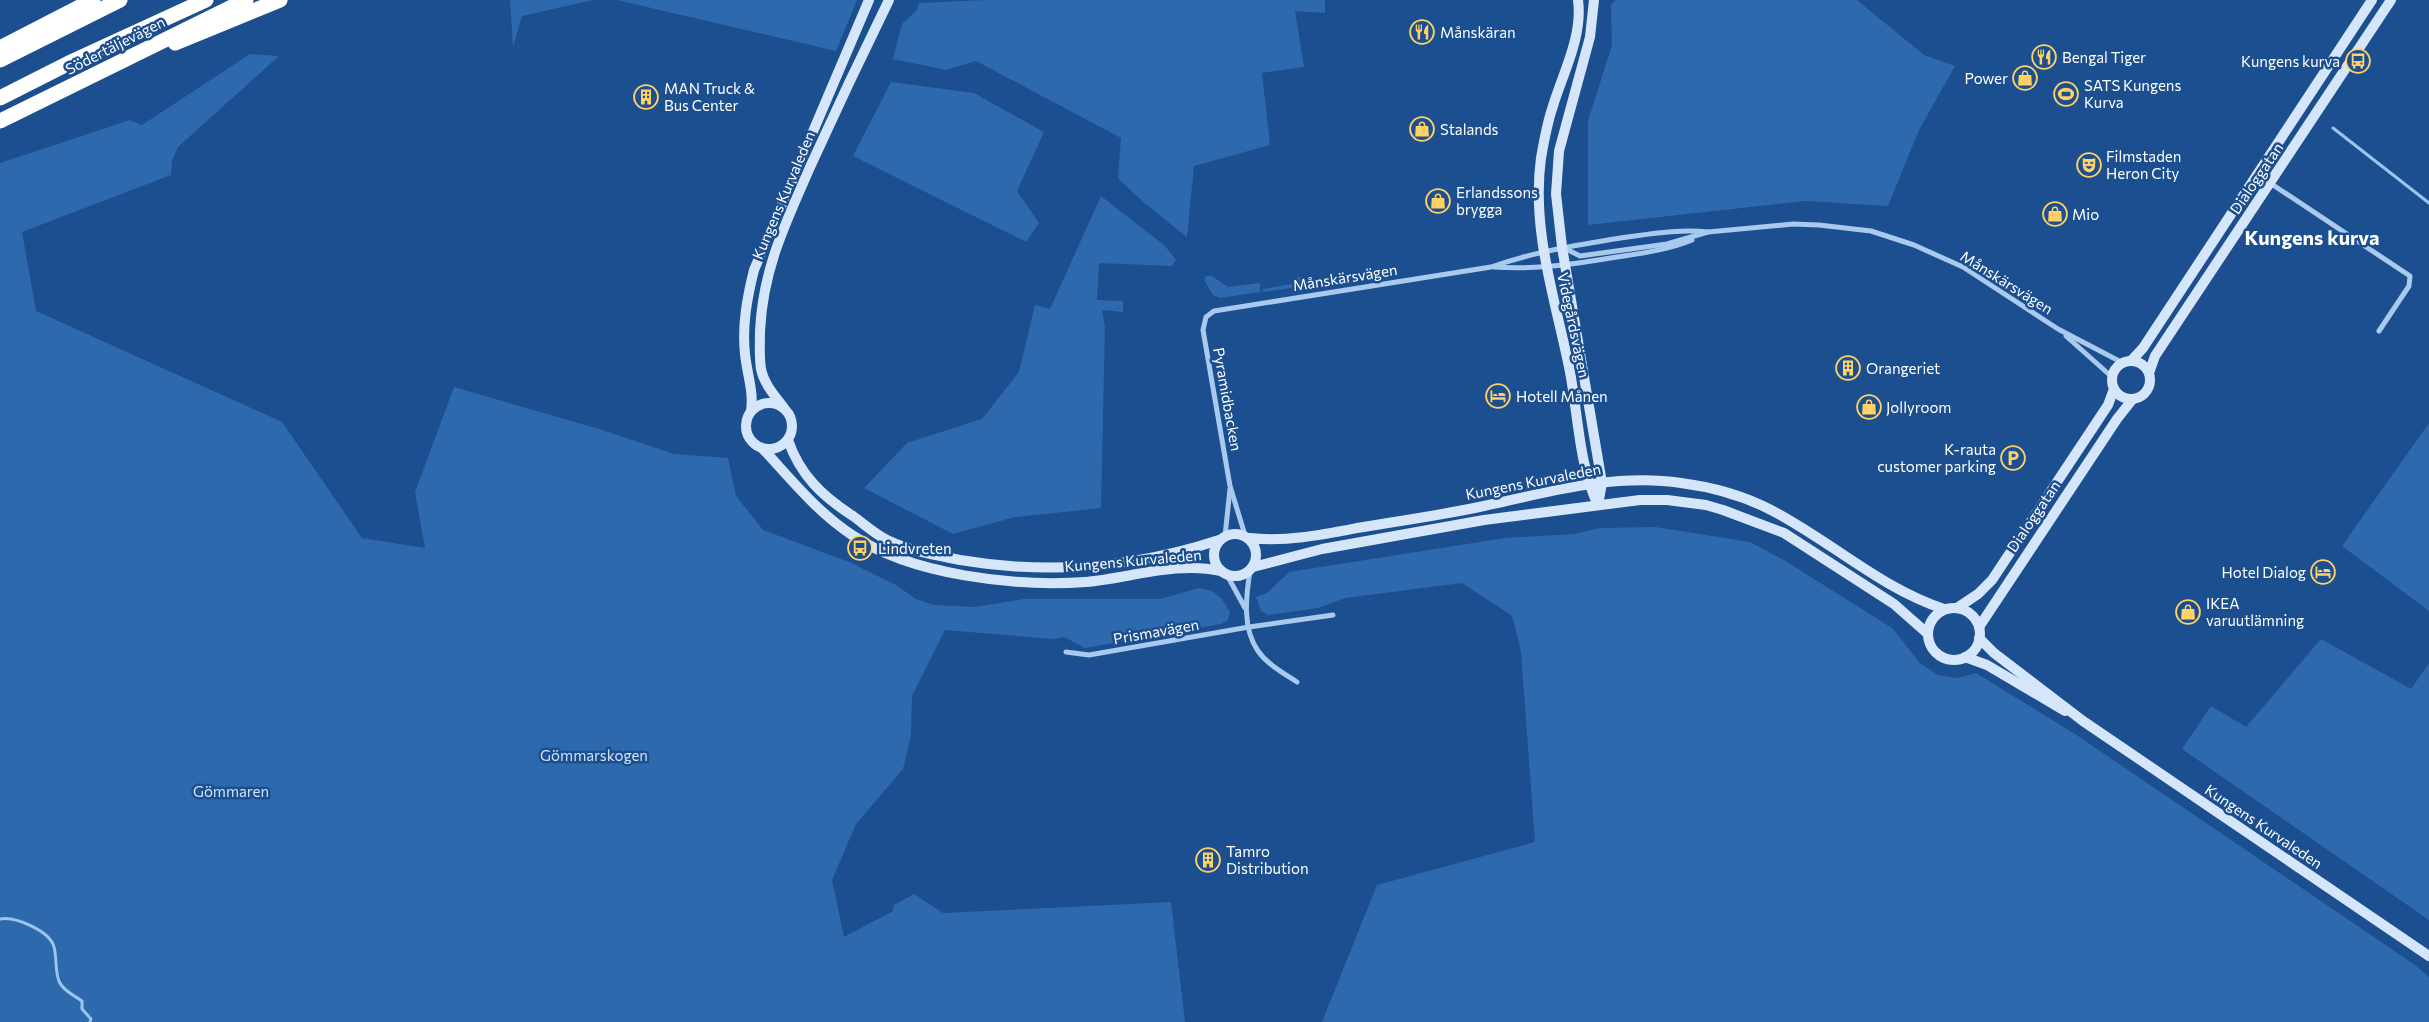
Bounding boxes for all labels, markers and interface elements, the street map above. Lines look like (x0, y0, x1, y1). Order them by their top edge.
street label: Södertäljevägen (62, 12, 168, 78)
restaurant icon: Månskäran (1409, 19, 1435, 45)
place label: Månskäran (1440, 23, 1516, 41)
restaurant icon: Bengal Tiger (2031, 44, 2057, 70)
place label: Bengal Tiger (2062, 48, 2146, 66)
bus stop icon: Kungens kurva (2345, 48, 2371, 74)
place label: Kungens kurva (2241, 52, 2340, 70)
shop icon: Power (2012, 65, 2038, 91)
place label: Power (1965, 69, 2008, 87)
place label: SATS Kungens Kurva (2084, 76, 2181, 111)
place label: MAN Truck & Bus Center (664, 79, 755, 114)
sports icon: SATS Kungens Kurva (2053, 81, 2079, 107)
building icon: MAN Truck & Bus Center (633, 84, 659, 110)
shop icon: Stalands (1409, 116, 1435, 142)
place label: Stalands (1440, 120, 1499, 138)
street label: Kungens Kurvaleden (748, 128, 818, 262)
street label: Dialoggatan (2226, 139, 2286, 217)
place label: Filmstaden Heron City (2106, 147, 2181, 182)
theatre icon: Filmstaden Heron City (2076, 152, 2102, 178)
place label: Erlandssons brygga (1456, 183, 1538, 218)
shop icon: Erlandssons brygga (1425, 188, 1451, 214)
shop icon: Mio (2042, 201, 2068, 227)
place label: Mio (2072, 205, 2099, 223)
district label: Kungens kurva (2245, 225, 2380, 249)
street label: Månskärsvägen (1957, 246, 2057, 318)
street label: Månskärsvägen (1291, 260, 1399, 294)
street label: Videgårdsvägen (1554, 271, 1594, 379)
street label: Pyramidbacken (1210, 346, 1246, 452)
building icon: Orangeriet (1835, 355, 1861, 381)
place label: Orangeriet (1866, 359, 1940, 377)
hotel icon: Hotell Månen (1485, 383, 1511, 409)
place label: Hotell Månen (1516, 387, 1608, 405)
shop icon: Jollyroom (1856, 394, 1882, 420)
place label: Jollyroom (1886, 398, 1951, 416)
place label: K-rauta customer parking (1877, 440, 1996, 475)
parking icon: K-rauta customer parking (2000, 445, 2026, 471)
street label: Kungens Kurvaleden (1464, 459, 1602, 503)
street label: Dialoggatan (2003, 477, 2063, 555)
bus stop icon: Lindvreten (847, 535, 873, 561)
place label: Lindvreten (878, 539, 951, 557)
street label: Kungens Kurvaleden (1064, 545, 1202, 575)
hotel icon: Hotel Dialog (2310, 559, 2336, 585)
place label: Hotel Dialog (2222, 563, 2306, 581)
place label: IKEA varuutlämning (2206, 594, 2304, 629)
shop icon: IKEA varuutlämning (2175, 599, 2201, 625)
street label: Prismavägen (1112, 615, 1200, 647)
park label: Gömmarskogen (540, 746, 648, 764)
street label: Kungens Kurvaleden (2202, 780, 2326, 872)
park label: Gömmaren (193, 782, 269, 800)
place label: Tamro Distribution (1226, 842, 1309, 877)
building icon: Tamro Distribution (1195, 847, 1221, 873)

